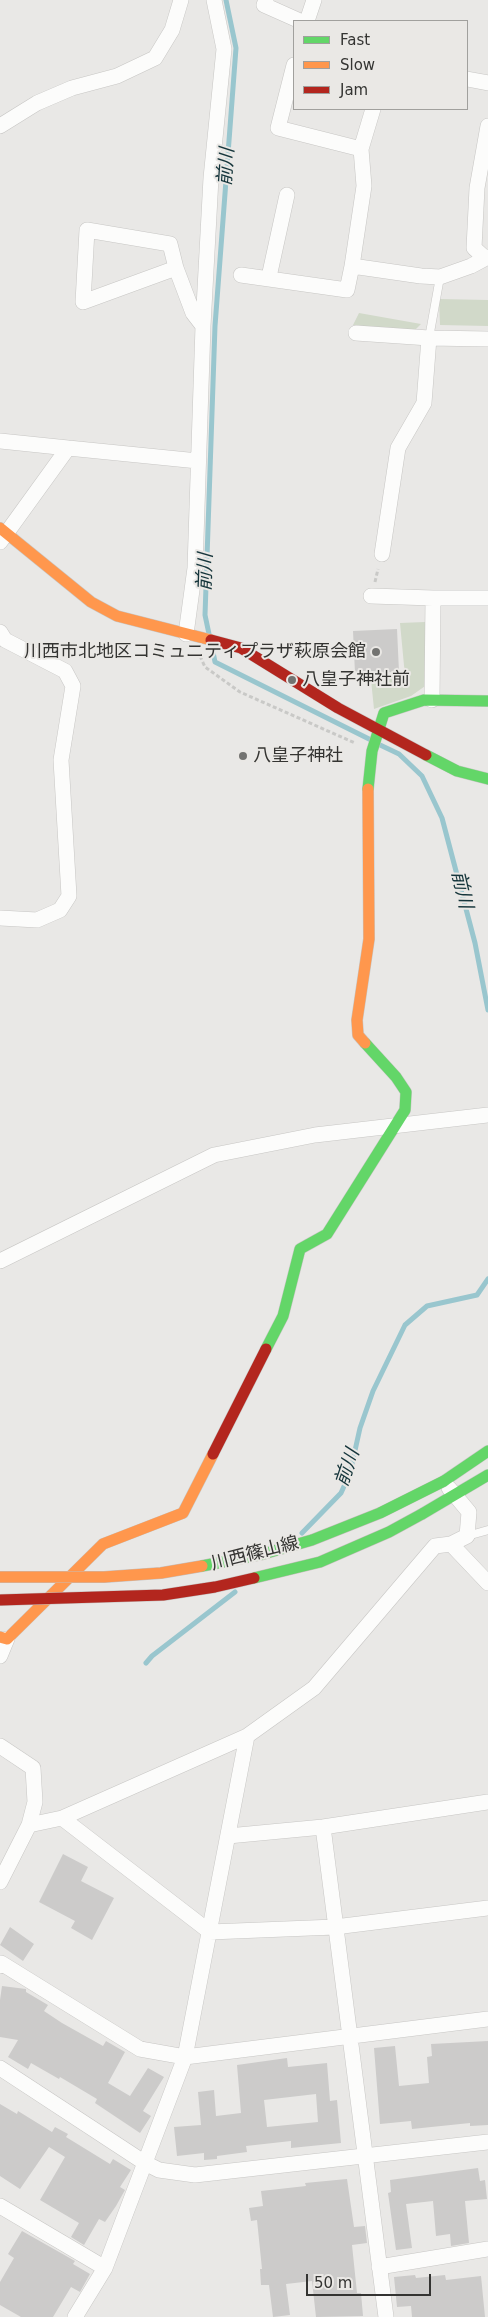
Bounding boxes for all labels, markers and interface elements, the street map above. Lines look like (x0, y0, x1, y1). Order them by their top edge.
legend (293, 20, 468, 110)
text: Fast (340, 31, 370, 49)
text: Slow (340, 56, 375, 74)
text: Jam (340, 81, 368, 99)
water label: 前川 (214, 147, 240, 187)
water label: 前川 (194, 553, 218, 591)
place label: 川西市北地区コミュニティプラザ萩原会館 (24, 641, 366, 663)
marker: 川西市北地区コミュニティプラザ萩原会館 (370, 646, 382, 658)
place label: 八皇子神社前 (302, 669, 410, 691)
marker: 八皇子神社前 (286, 674, 298, 686)
place label: 八皇子神社 (253, 745, 343, 767)
marker: 八皇子神社 (237, 750, 249, 762)
water label: 前川 (446, 869, 476, 911)
water label: 前川 (331, 1446, 365, 1490)
street label: 川西篠山線 (209, 1533, 301, 1575)
scale bar (308, 2264, 433, 2296)
text: 50 m (314, 2274, 352, 2292)

